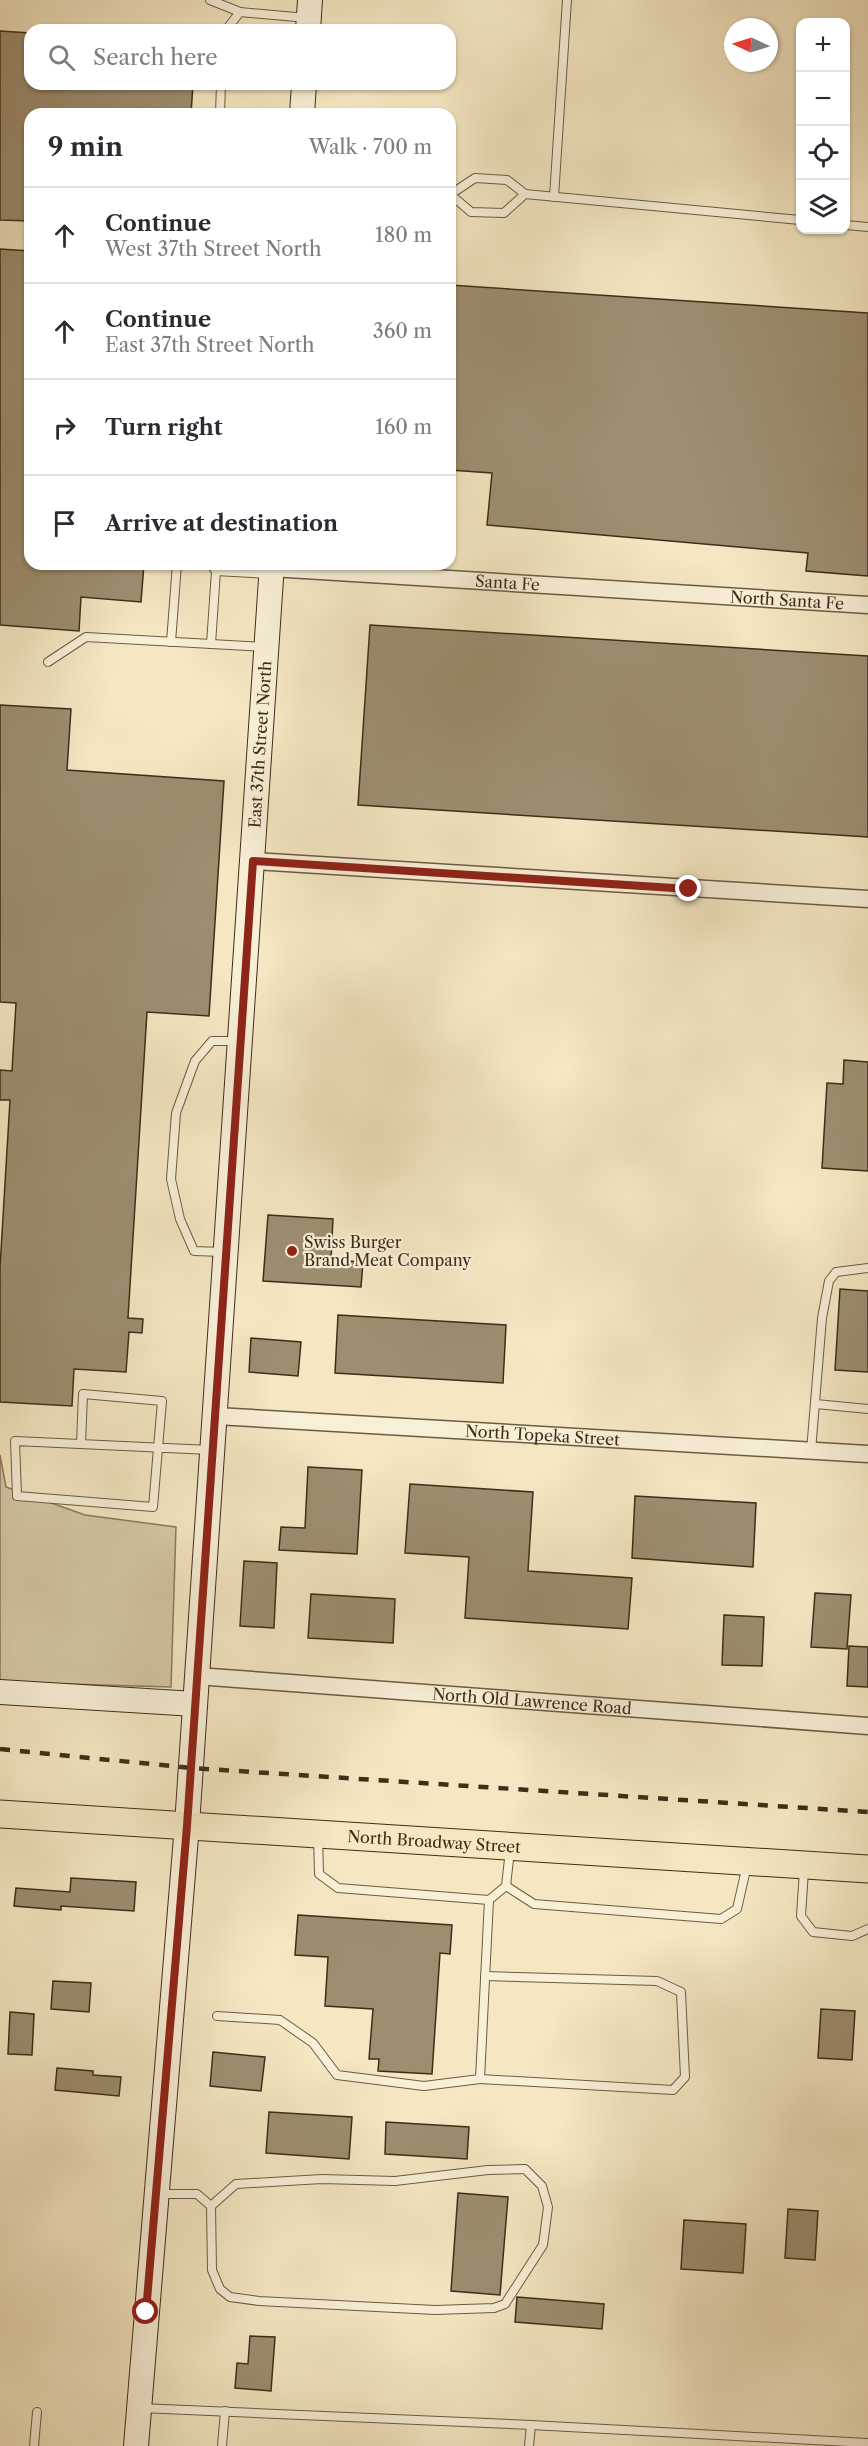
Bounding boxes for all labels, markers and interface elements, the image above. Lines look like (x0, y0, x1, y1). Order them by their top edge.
north arrow (724, 18, 778, 72)
map controls (796, 18, 850, 234)
button: + (796, 18, 850, 72)
search box (24, 24, 456, 90)
icon: search (45, 41, 78, 74)
text: Search here (93, 44, 218, 71)
button: − (796, 72, 850, 126)
button: locate (796, 126, 850, 180)
text: 9 min (48, 131, 123, 163)
text: Walk · 700 m (309, 135, 432, 159)
button: layers (796, 180, 850, 234)
text: Continue (105, 210, 211, 237)
icon: ahead (48, 219, 81, 252)
text: 180 m (375, 223, 432, 247)
text: West 37th Street North (105, 237, 321, 261)
text: Continue (105, 306, 211, 333)
icon: ahead (48, 315, 81, 348)
text: 360 m (373, 319, 432, 343)
text: East 37th Street North (105, 333, 314, 357)
icon: right (48, 411, 81, 444)
text: Turn right (105, 414, 223, 441)
text: 160 m (375, 415, 432, 439)
icon: arrive (48, 507, 81, 540)
text: Arrive at destination (105, 510, 338, 537)
street label: Santa Fe (475, 571, 541, 595)
street label: North Santa Fe (729, 586, 845, 613)
street label: East 37th Street North (244, 660, 275, 829)
route end (675, 875, 701, 901)
place label: Swiss Burger Brand Meat Company (304, 1232, 472, 1270)
marker: Swiss Burger Brand Meat Company (285, 1244, 299, 1258)
street label: North Topeka Street (465, 1421, 621, 1450)
street label: North Old Lawrence Road (432, 1684, 633, 1718)
street label: North Broadway Street (347, 1826, 522, 1857)
route start (132, 2298, 158, 2324)

